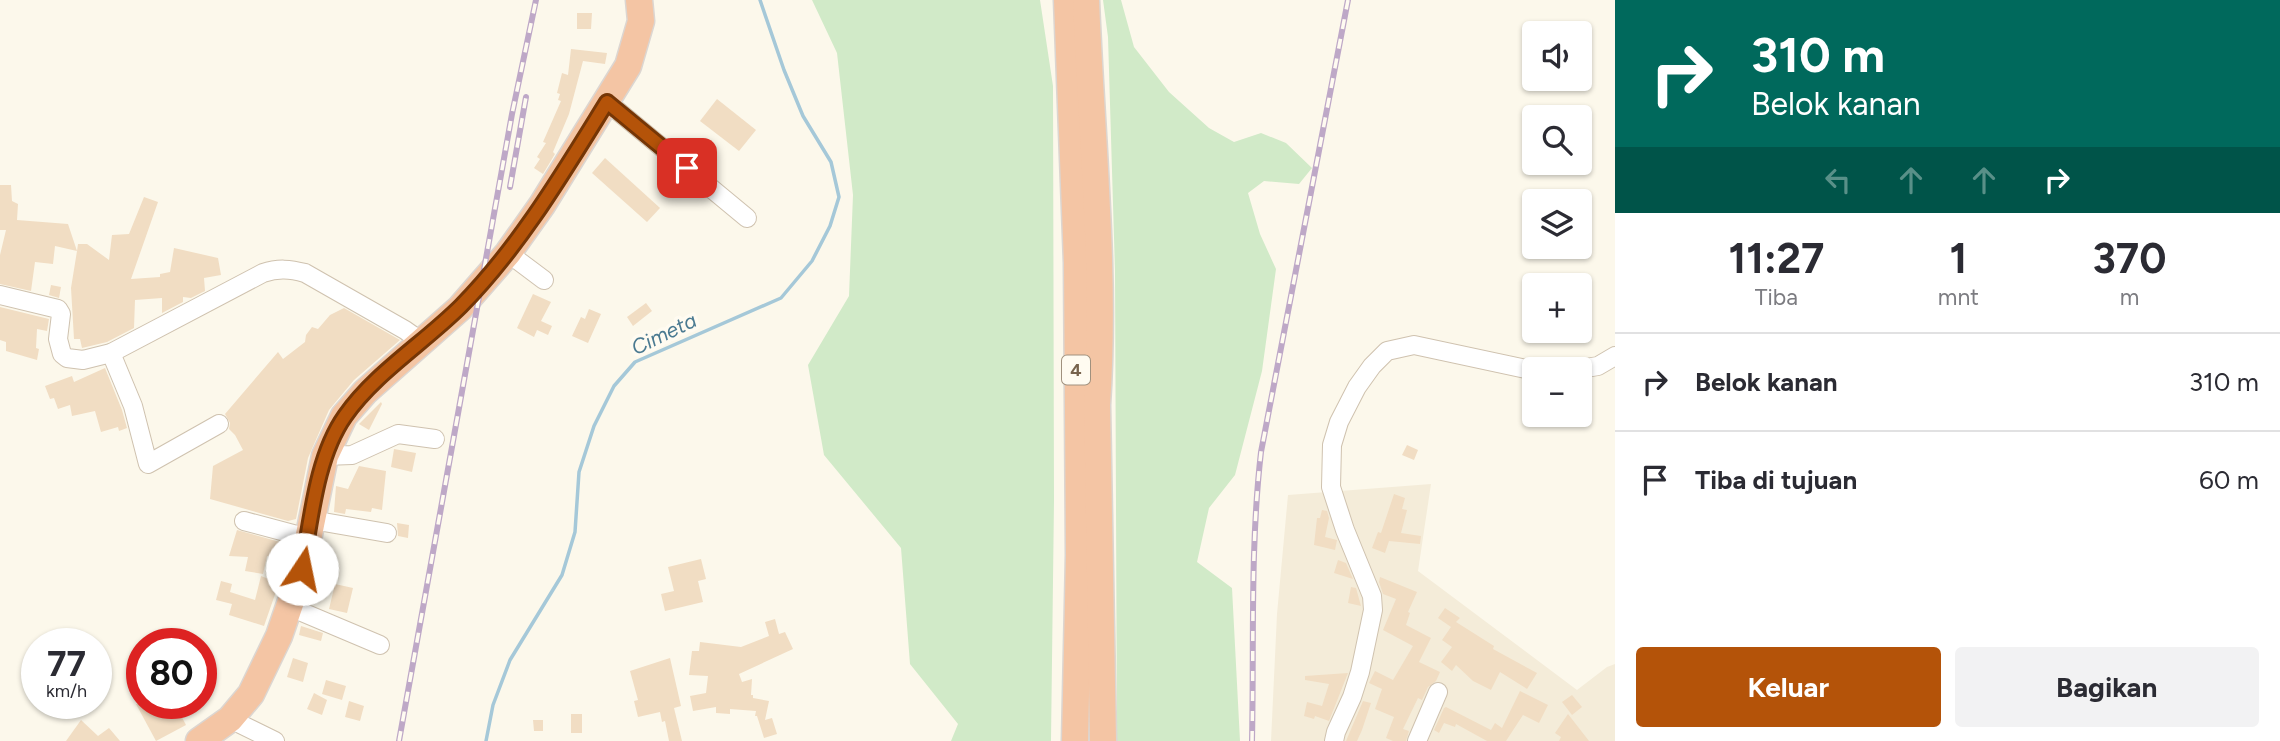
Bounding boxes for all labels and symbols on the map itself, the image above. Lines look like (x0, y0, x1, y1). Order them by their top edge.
pin (657, 138, 717, 198)
water label: Cimeta (627, 307, 701, 360)
road number: 4 (1062, 356, 1090, 384)
position arrow (265, 532, 339, 606)
speed limit sign: 80 (126, 628, 217, 719)

